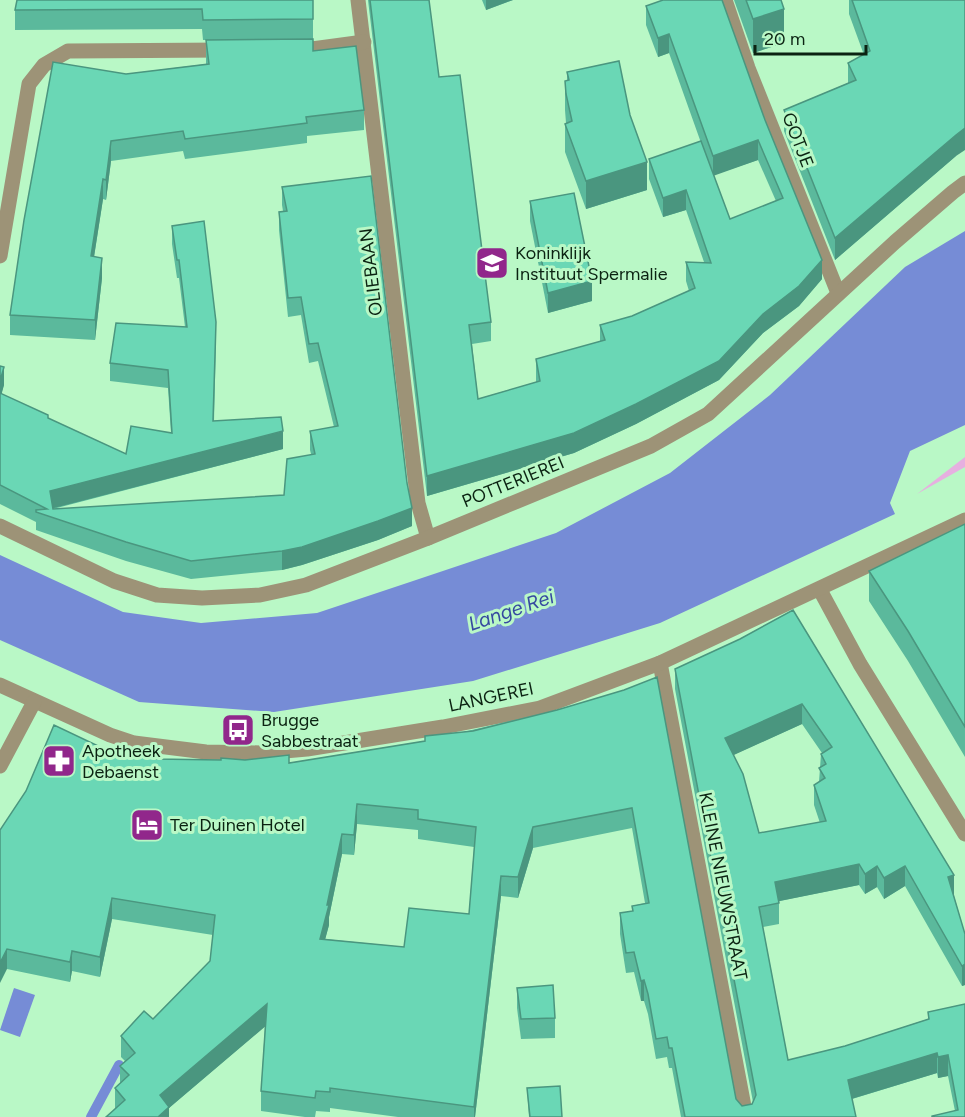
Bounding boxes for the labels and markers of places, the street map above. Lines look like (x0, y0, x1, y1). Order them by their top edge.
place label: Koninklijk Instituut Spermalie (515, 242, 668, 285)
school or university icon: Koninklijk Instituut Spermalie (474, 245, 510, 281)
place label: Brugge Sabbestraat (261, 709, 359, 752)
bus stop icon: Brugge Sabbestraat (220, 712, 256, 748)
place label: Apotheek Debaenst (82, 740, 161, 783)
pharmacy icon: Apotheek Debaenst (41, 743, 77, 779)
hotel icon: Ter Duinen Hotel (129, 807, 165, 843)
place label: Ter Duinen Hotel (170, 814, 305, 836)

